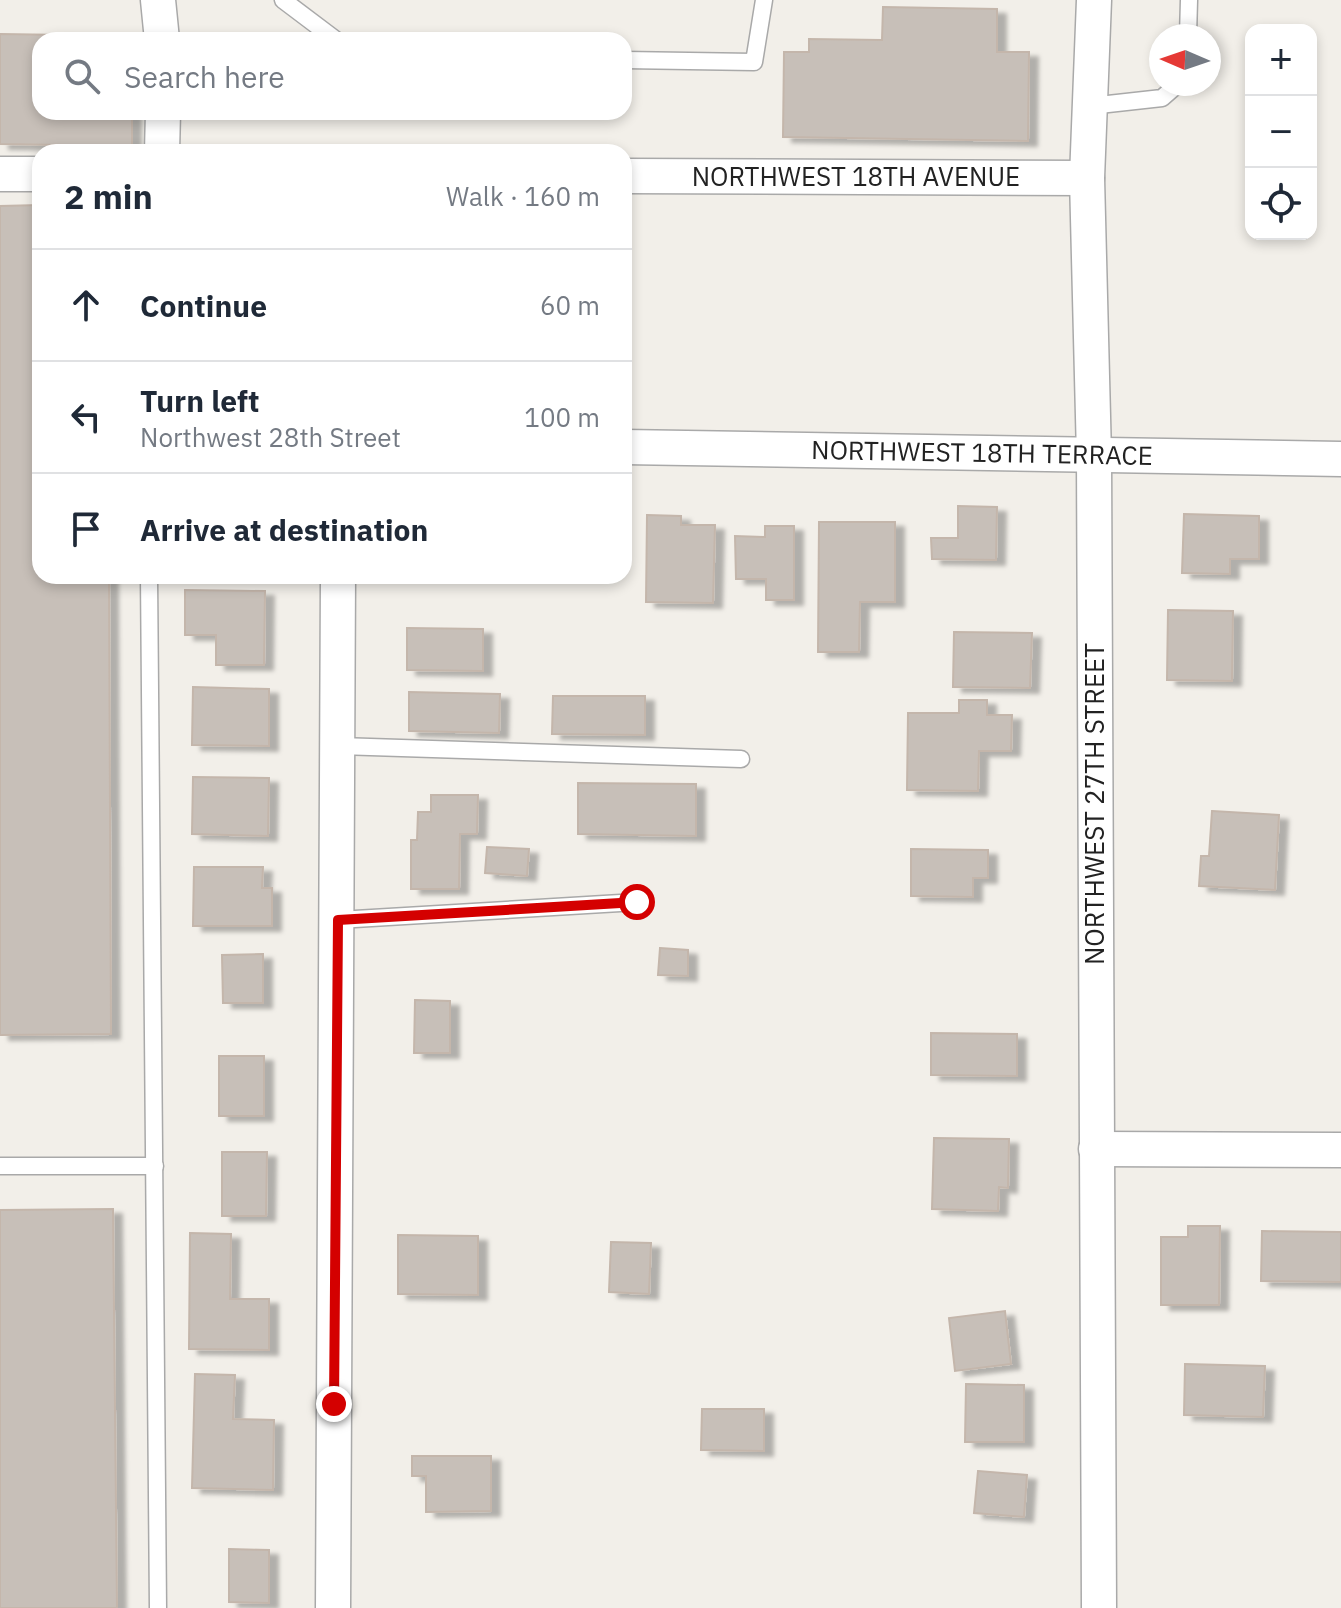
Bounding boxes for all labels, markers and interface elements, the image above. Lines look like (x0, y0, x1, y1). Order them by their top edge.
north arrow (1149, 24, 1221, 96)
map controls (1245, 24, 1317, 240)
button: + (1245, 24, 1317, 96)
search box (32, 32, 632, 120)
icon: search (60, 54, 104, 98)
text: Search here (124, 57, 285, 96)
button: − (1245, 96, 1317, 168)
street label: NORTHWEST 18TH AVENUE (692, 159, 1020, 193)
button: locate (1245, 168, 1317, 240)
text: 2 min (64, 174, 153, 218)
text: Walk · 160 m (446, 179, 600, 213)
icon: ahead (64, 283, 108, 327)
text: Continue (140, 286, 267, 325)
text: 60 m (540, 288, 600, 322)
text: Turn left (140, 381, 259, 420)
icon: left (64, 395, 108, 439)
text: 100 m (524, 400, 600, 434)
text: Northwest 28th Street (140, 420, 401, 454)
street label: NORTHWEST 18TH TERRACE (811, 432, 1153, 472)
icon: arrive (64, 507, 108, 551)
text: Arrive at destination (140, 510, 428, 549)
street label: NORTHWEST 27TH STREET (1077, 643, 1111, 965)
route start (619, 884, 655, 920)
route end (316, 1386, 352, 1422)

